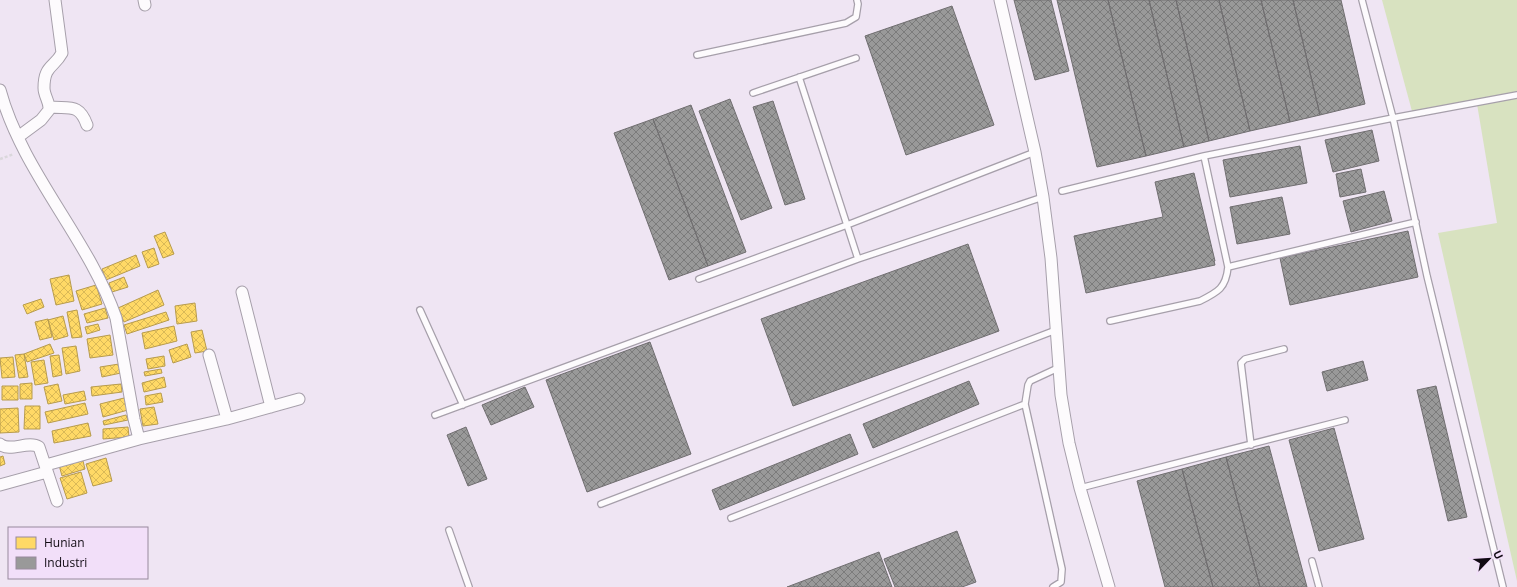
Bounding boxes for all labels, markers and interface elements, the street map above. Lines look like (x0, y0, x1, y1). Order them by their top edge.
legend (8, 527, 148, 579)
text: Hunian (44, 534, 85, 551)
north arrow (1469, 539, 1509, 579)
text: U (1490, 548, 1507, 562)
text: Industri (44, 554, 87, 571)

